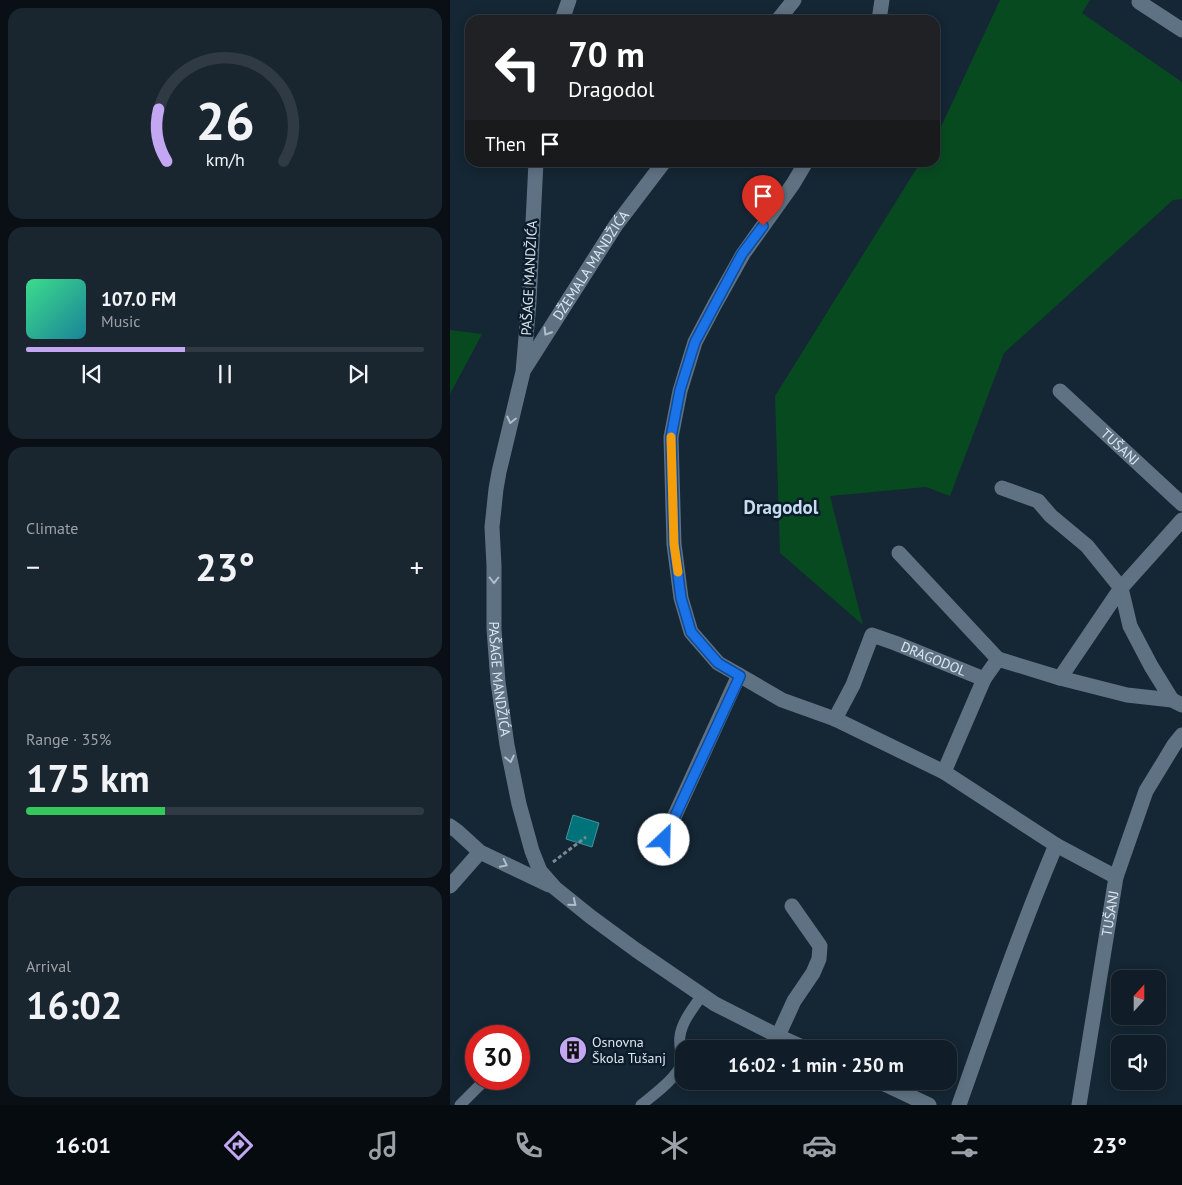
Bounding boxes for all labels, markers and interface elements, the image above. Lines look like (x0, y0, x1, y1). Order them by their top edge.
text: 70 m (568, 31, 645, 77)
icon: left (485, 35, 550, 100)
text: Dragodol (568, 75, 654, 103)
text: 26 (196, 87, 254, 154)
icon: arrive (536, 130, 564, 158)
text: Then (485, 132, 526, 156)
text: km/h (205, 148, 245, 171)
pin (742, 175, 784, 226)
icon: arrive (749, 182, 777, 210)
street label: DŽEMALA MANDŽIĆA (549, 206, 633, 323)
street label: PAŠAGE MANDŽIĆA (517, 219, 541, 336)
text: 107.0 FM (101, 287, 176, 311)
text: Music (101, 311, 141, 331)
one-way arrow (544, 327, 554, 336)
icon: previous (78, 360, 106, 388)
icon: pause (211, 360, 239, 388)
icon: next (344, 360, 372, 388)
one-way arrow (507, 415, 517, 423)
street label: TUŠANJ (1097, 424, 1143, 469)
district label: Dragodol (744, 495, 819, 519)
text: Climate (26, 518, 78, 538)
text: 23° (195, 542, 255, 591)
text: − (26, 548, 40, 585)
text: + (410, 548, 424, 585)
one-way arrow (489, 576, 499, 584)
street label: PAŠAGE MANDŽIĆA (485, 622, 515, 738)
street label: DRAGODOL (898, 637, 969, 680)
text: Range · 35% (26, 729, 111, 749)
text: 175 km (26, 753, 150, 802)
one-way arrow (504, 755, 514, 764)
position arrow (637, 813, 689, 865)
one-way arrow (499, 857, 508, 868)
street label: TUŠANJ (1098, 889, 1123, 938)
one-way arrow (568, 897, 577, 906)
text: Arrival (26, 956, 71, 976)
north arrow (1111, 970, 1166, 1025)
map controls (1111, 970, 1166, 1090)
text: 16:02 (26, 980, 122, 1029)
speed limit sign: 30 (465, 1025, 530, 1090)
place label: Osnovna Škola Tušanj (592, 1033, 666, 1067)
building icon: Osnovna Škola Tušanj (558, 1035, 588, 1065)
button: sound (1111, 1035, 1166, 1090)
text: 16:02 · 1 min · 250 m (728, 1053, 904, 1077)
icon: directions (221, 1128, 256, 1163)
icon: music (366, 1128, 401, 1163)
icon: phone (511, 1128, 546, 1163)
icon: climate (657, 1128, 692, 1163)
icon: car (802, 1128, 837, 1163)
icon: filters (947, 1128, 982, 1163)
text: 16:01 (55, 1131, 111, 1159)
text: 23° (1092, 1131, 1127, 1159)

